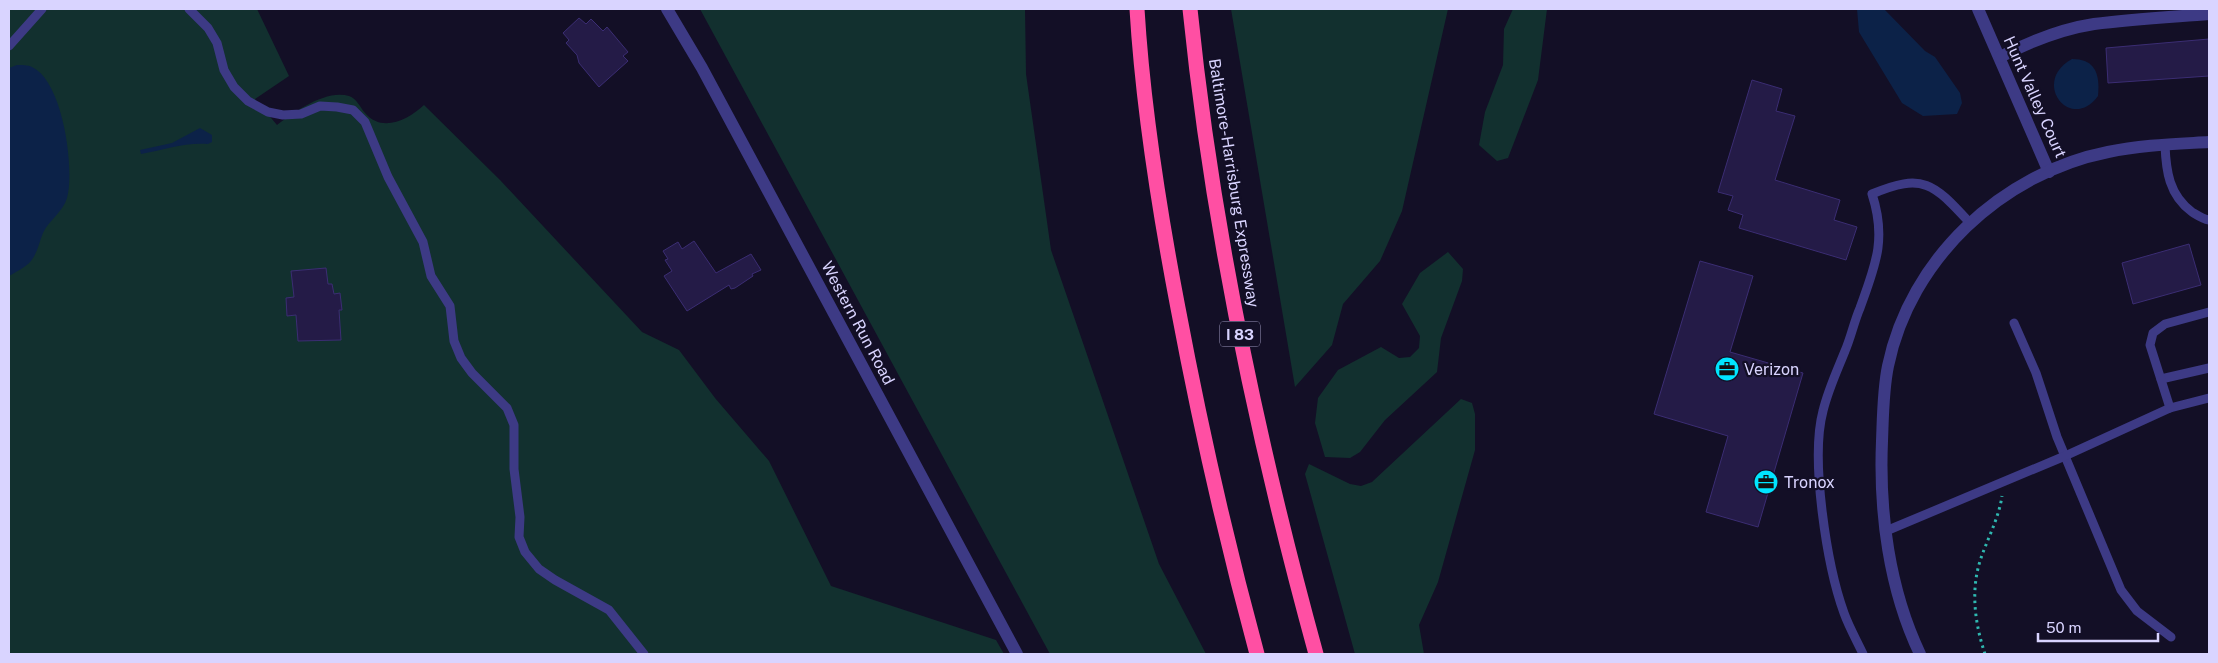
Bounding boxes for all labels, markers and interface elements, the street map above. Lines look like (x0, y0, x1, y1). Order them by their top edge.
street label: Hunt Valley Court (2000, 33, 2070, 161)
street label: Baltimore-Harrisburg Expressway (1205, 57, 1263, 309)
street label: Western Run Road (817, 258, 899, 388)
road number: I 83 (1220, 322, 1260, 346)
office icon: Verizon (1714, 356, 1740, 382)
place label: Verizon (1744, 360, 1799, 379)
office icon: Tronox (1753, 469, 1779, 495)
place label: Tronox (1784, 473, 1835, 492)
scale bar (2038, 610, 2158, 642)
text: 50 m (2046, 619, 2081, 636)

